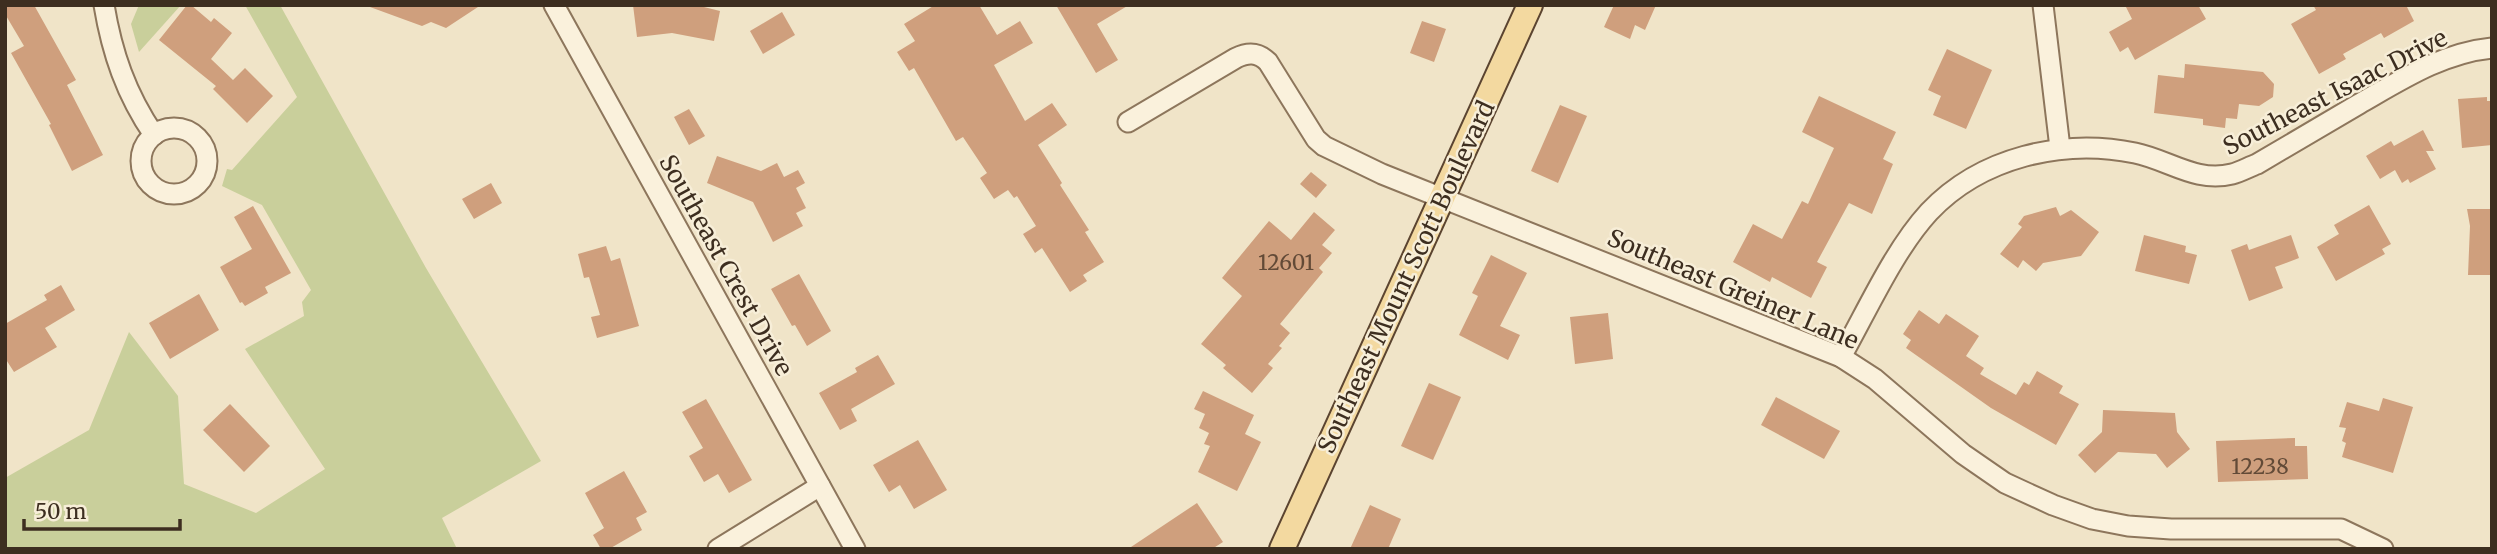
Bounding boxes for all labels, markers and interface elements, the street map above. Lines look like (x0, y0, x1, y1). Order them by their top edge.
street label: Southeast Isaac Drive (2218, 22, 2452, 162)
street label: Southeast Mount Scott Boulevard (1311, 96, 1501, 458)
street label: Southeast Crest Drive (652, 149, 800, 381)
street label: Southeast Greiner Lane (1603, 222, 1863, 356)
house number: 12601 (1258, 249, 1314, 276)
house number: 12238 (2231, 453, 2289, 480)
scale bar (24, 488, 180, 532)
text: 50 m (35, 498, 86, 525)

